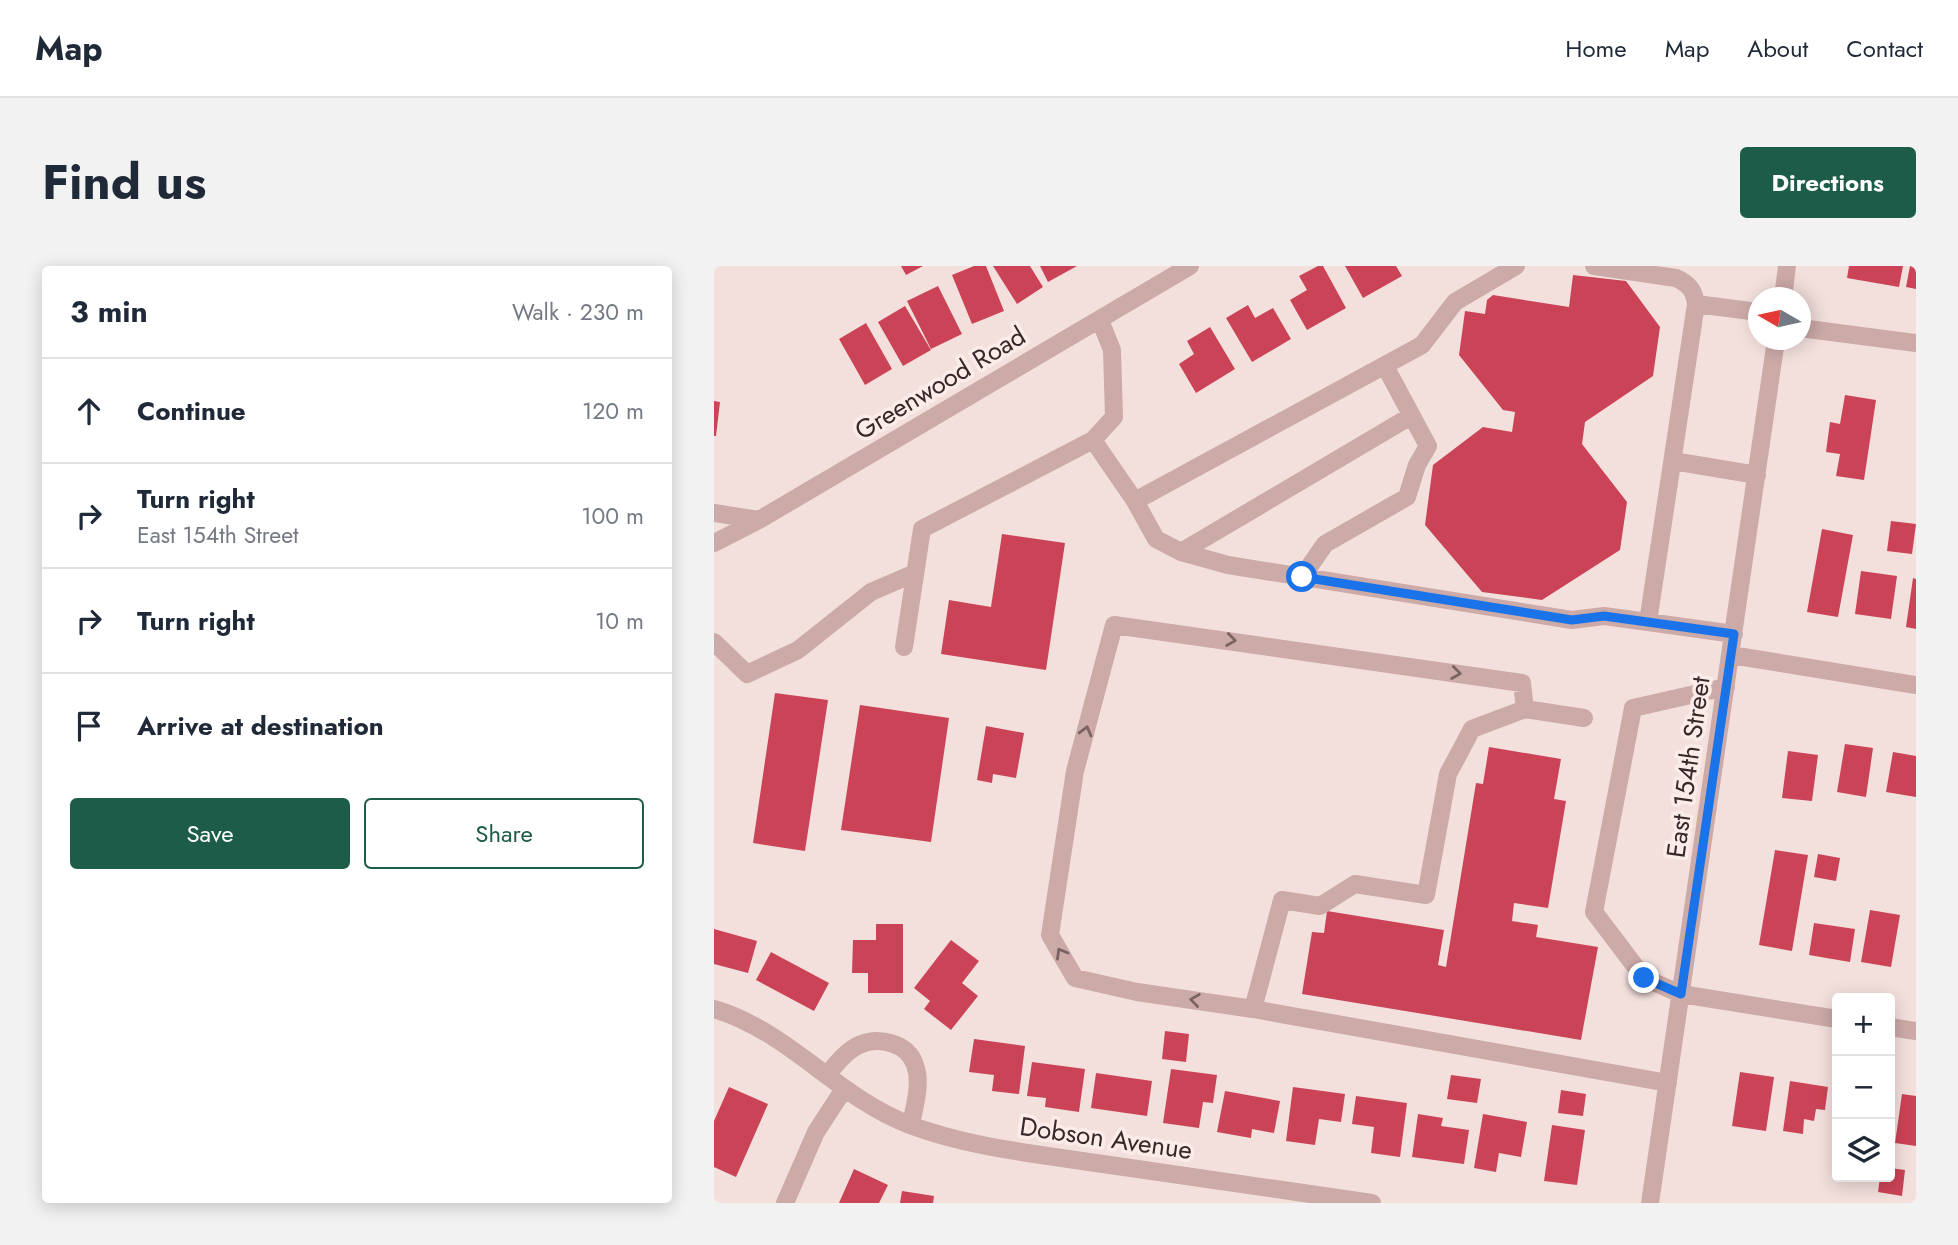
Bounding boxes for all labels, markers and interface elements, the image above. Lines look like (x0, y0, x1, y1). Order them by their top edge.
text: Map (35, 25, 103, 72)
text: Home (1565, 31, 1627, 66)
text: Map (1665, 31, 1709, 66)
text: About (1747, 31, 1808, 66)
text: Contact (1846, 31, 1923, 66)
text: Find us (42, 147, 206, 217)
button: Directions (1740, 147, 1916, 218)
north arrow (1748, 287, 1811, 350)
text: 3 min (70, 290, 148, 333)
text: Walk · 230 m (512, 295, 644, 329)
street label: Greenwood Road (847, 317, 1033, 449)
icon: ahead (70, 392, 108, 430)
text: Continue (137, 392, 246, 430)
text: 120 m (582, 394, 644, 428)
text: Turn right (137, 480, 255, 518)
icon: right (70, 497, 108, 535)
text: 100 m (581, 499, 644, 533)
text: East 154th Street (137, 518, 299, 552)
route start (1286, 561, 1317, 592)
icon: right (70, 602, 108, 640)
text: Turn right (137, 602, 255, 640)
text: 10 m (595, 604, 644, 638)
one-way arrow (1225, 632, 1236, 647)
one-way arrow (1450, 665, 1461, 680)
street label: East 154th Street (1656, 673, 1720, 860)
icon: arrive (70, 707, 108, 745)
text: Arrive at destination (137, 707, 384, 745)
one-way arrow (1078, 725, 1092, 737)
button: Save (70, 798, 350, 869)
button: Share (364, 798, 644, 869)
one-way arrow (1056, 947, 1069, 960)
route end (1628, 962, 1659, 993)
one-way arrow (1189, 993, 1201, 1008)
map controls (1832, 993, 1895, 1182)
button: + (1832, 993, 1895, 1056)
button: − (1832, 1056, 1895, 1119)
street label: Dobson Avenue (1017, 1107, 1195, 1169)
button: layers (1832, 1119, 1895, 1182)

